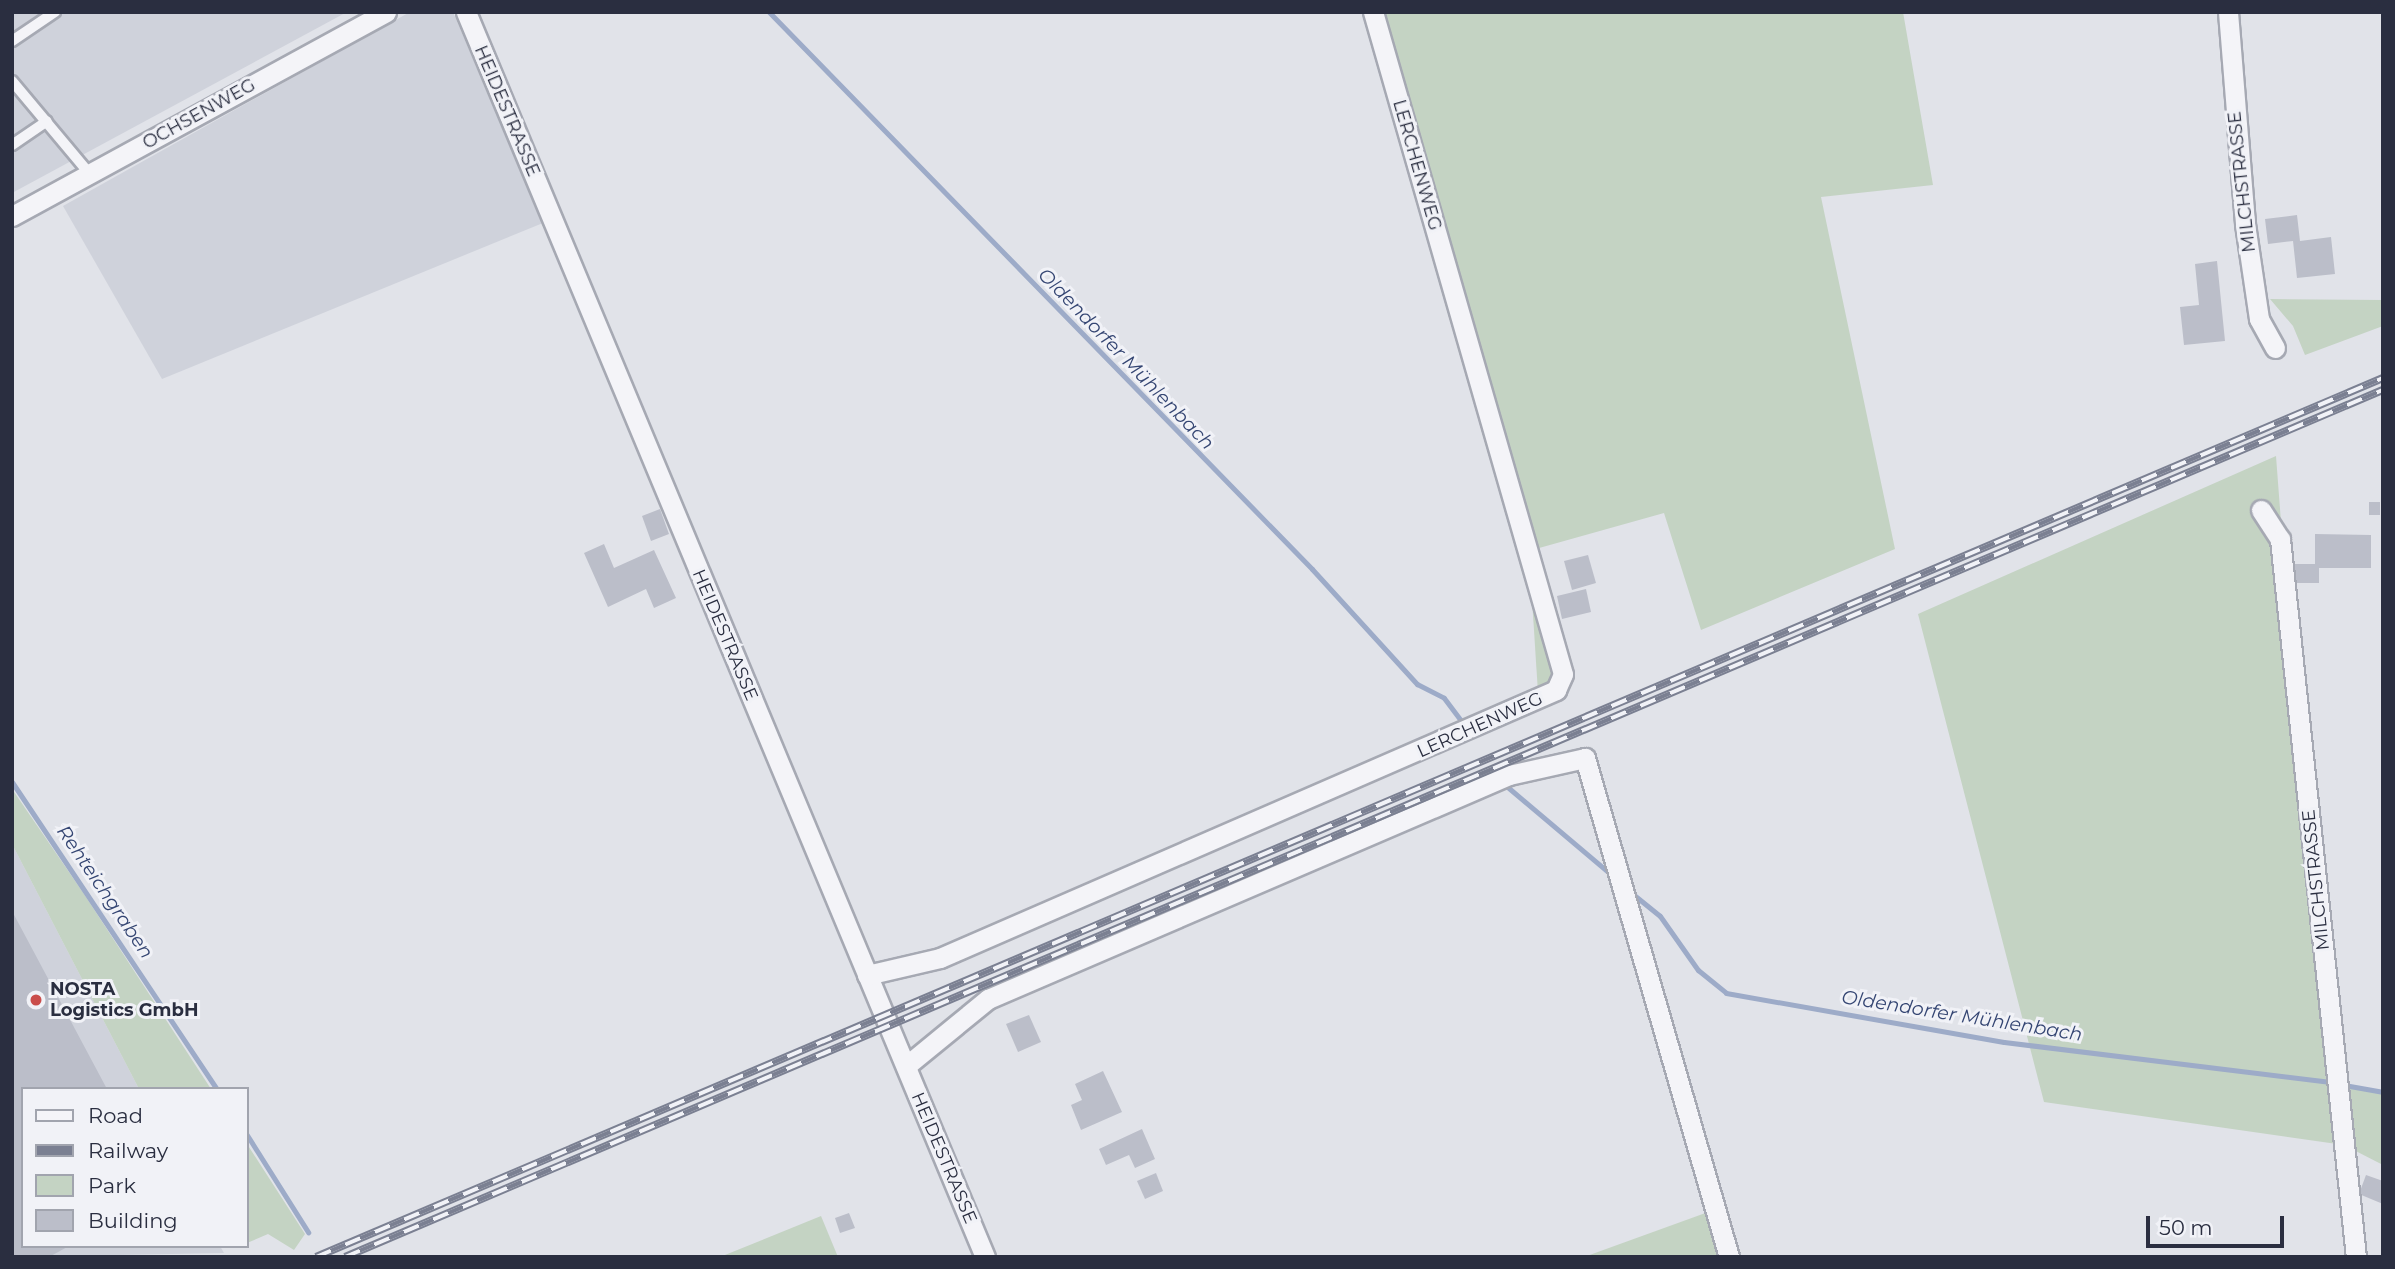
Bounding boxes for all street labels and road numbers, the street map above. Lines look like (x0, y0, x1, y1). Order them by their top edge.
street label: HEIDESTRASSE (470, 42, 544, 180)
street label: OCHSENWEG (139, 74, 259, 154)
street label: LERCHENWEG (1388, 97, 1446, 233)
street label: MILCHSTRASSE (2224, 110, 2260, 254)
street label: HEIDESTRASSE (688, 566, 762, 704)
street label: LERCHENWEG (1414, 688, 1546, 762)
street label: MILCHSTRASSE (2298, 808, 2334, 952)
street label: HEIDESTRASSE (907, 1089, 981, 1227)

